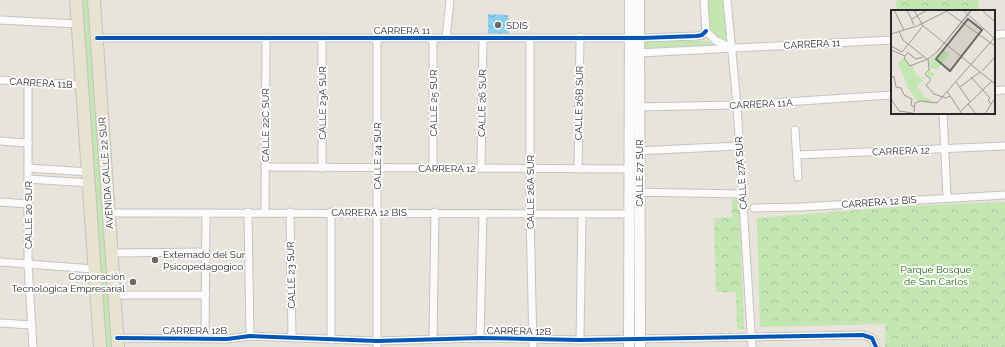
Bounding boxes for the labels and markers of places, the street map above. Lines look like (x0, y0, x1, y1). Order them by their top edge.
marker: SDIS (493, 20, 503, 30)
place label: SDIS (506, 20, 528, 31)
place label: Externado del Sur Psicopedagogico (163, 249, 246, 272)
marker: Externado del Sur Psicopedagogico (150, 255, 160, 265)
place label: Corporación Tecnológica Empresarial (12, 271, 125, 294)
marker: Corporación Tecnológica Empresarial (128, 277, 138, 287)

